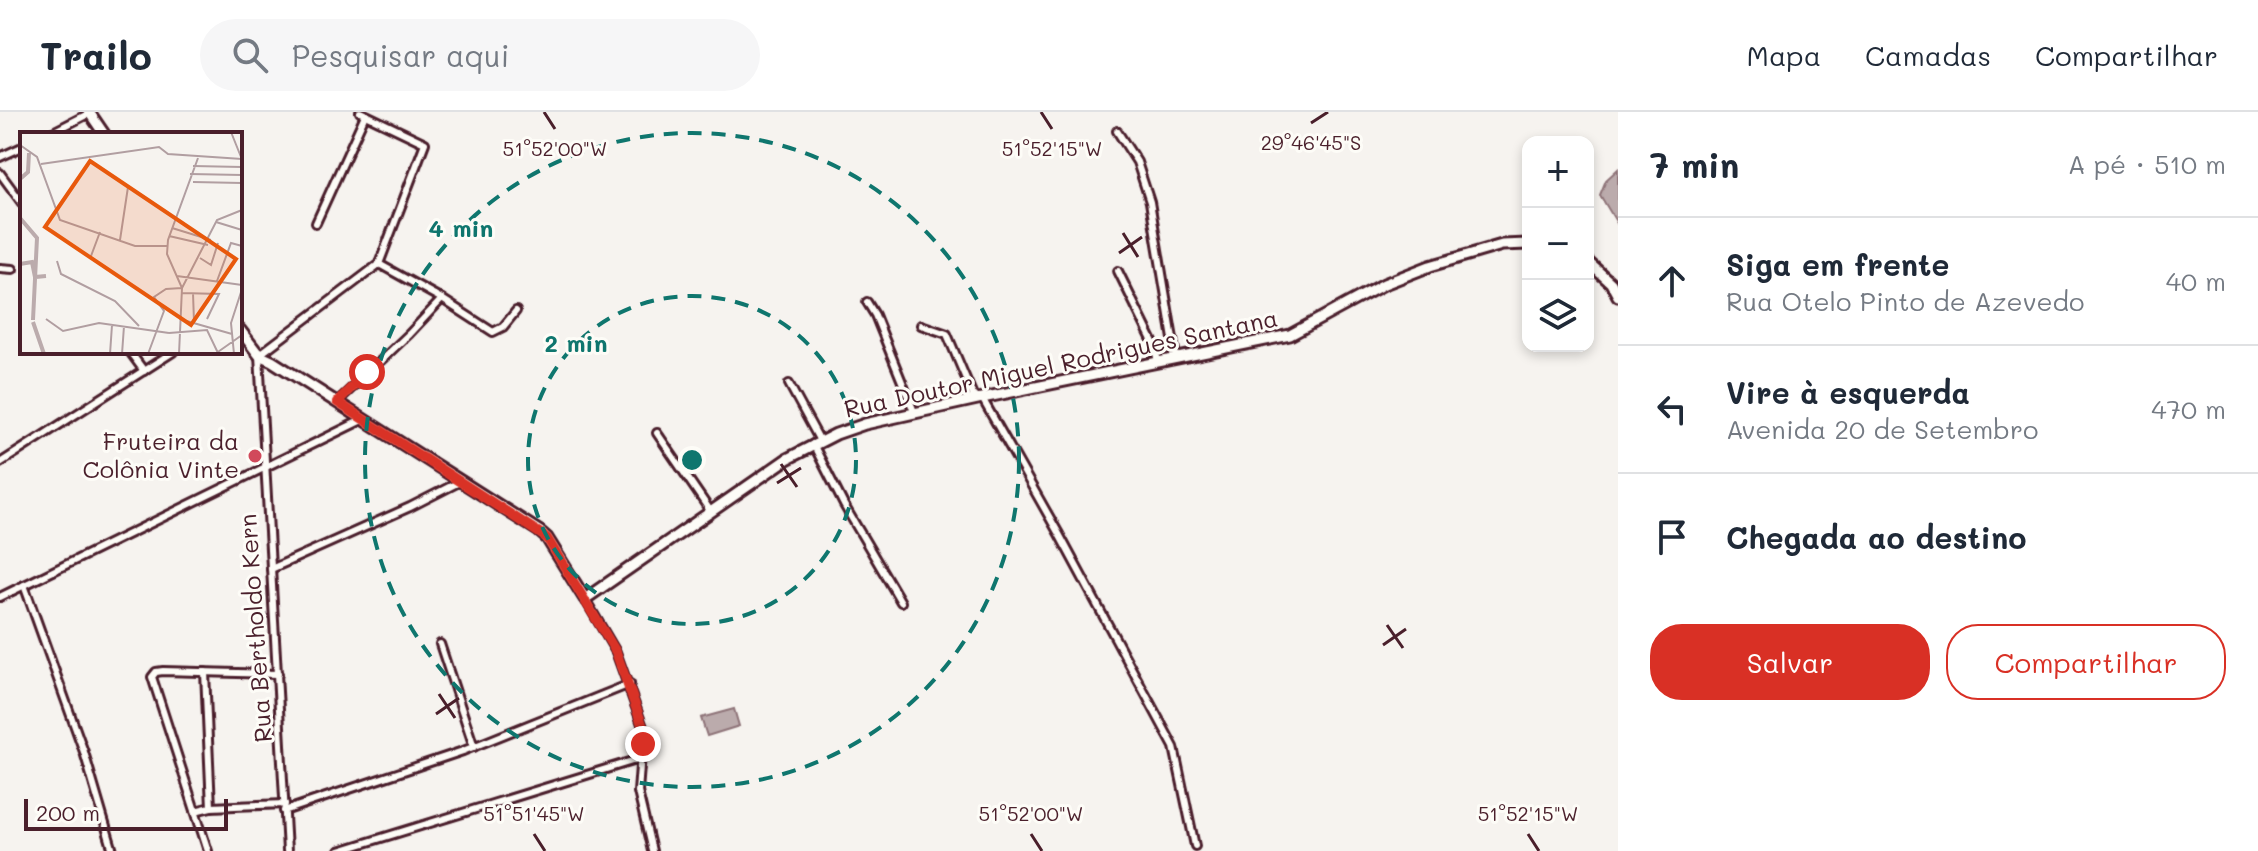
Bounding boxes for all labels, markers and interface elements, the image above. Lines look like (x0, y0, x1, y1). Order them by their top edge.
search box (200, 19, 760, 91)
text: Trailo (40, 30, 152, 80)
icon: search (228, 33, 272, 77)
text: Pesquisar aqui (292, 35, 510, 75)
text: Mapa (1747, 37, 1821, 73)
text: Camadas (1865, 37, 1991, 73)
text: Compartilhar (2035, 37, 2218, 73)
text: 29°46'45"S (1261, 129, 1361, 155)
inset map (20, 132, 242, 354)
text: 51°52'00"W (503, 135, 607, 161)
text: 51°52'15"W (1002, 135, 1102, 161)
map controls (1522, 136, 1594, 352)
button: + (1522, 136, 1594, 208)
text: 7 min (1650, 142, 1739, 187)
text: A pé · 510 m (2068, 147, 2226, 181)
button: − (1522, 208, 1594, 280)
text: 4 min (429, 212, 493, 243)
text: Siga em frente (1726, 244, 1949, 284)
icon: ahead (1650, 259, 1694, 303)
text: 40 m (2166, 264, 2226, 298)
button: layers (1522, 280, 1594, 352)
text: Rua Otelo Pinto de Azevedo (1726, 284, 2084, 318)
street label: Rua Doutor Miguel Rodrigues Santana (841, 301, 1280, 424)
text: 2 min (545, 327, 608, 358)
route start (349, 354, 385, 390)
text: Vire à esquerda (1726, 372, 1970, 412)
icon: left (1650, 387, 1694, 431)
text: 470 m (2151, 392, 2226, 426)
text: Avenida 20 de Setembro (1726, 412, 2038, 446)
place label: Fruteira da Colônia Vinte (83, 425, 239, 484)
centre of rings (678, 446, 706, 474)
marker: Fruteira da Colônia Vinte (246, 447, 264, 465)
street label: Rua Bertholdo Kern (231, 513, 278, 744)
icon: arrive (1650, 515, 1694, 559)
text: Chegada ao destino (1726, 517, 2026, 557)
button: Salvar (1650, 624, 1930, 700)
button: Compartilhar (1946, 624, 2226, 700)
route end (625, 726, 661, 762)
scale bar (24, 795, 228, 831)
text: 200 m (36, 798, 100, 827)
text: 51°51'45"W (483, 800, 585, 826)
text: 51°52'00"W (979, 800, 1083, 826)
text: 51°52'15"W (1478, 800, 1578, 826)

